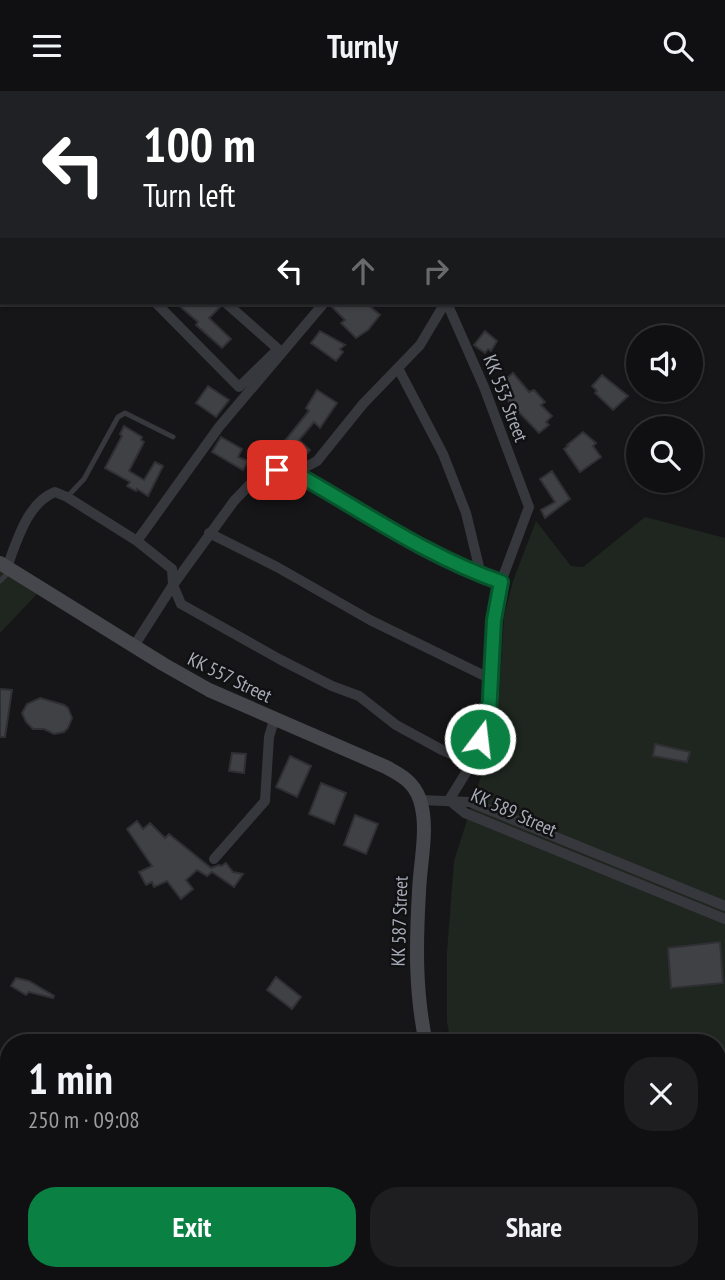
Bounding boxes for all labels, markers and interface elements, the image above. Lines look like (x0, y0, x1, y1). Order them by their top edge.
text: Turnly (327, 25, 398, 67)
icon: menu (28, 27, 66, 65)
icon: search (659, 27, 697, 65)
text: 100 m (143, 112, 256, 176)
icon: left (28, 119, 119, 210)
text: Turn left (143, 174, 235, 216)
icon: left (271, 252, 309, 290)
icon: ahead (344, 252, 382, 290)
icon: right (417, 252, 455, 290)
map controls (626, 325, 703, 493)
button: sound (626, 325, 703, 402)
street label: KK 553 Street (478, 351, 534, 446)
button: search (626, 416, 703, 493)
pin (247, 440, 307, 500)
icon: arrive (258, 451, 296, 489)
street label: KK 557 Street (184, 646, 277, 708)
position arrow (443, 702, 517, 776)
street label: KK 589 Street (467, 782, 561, 842)
street label: KK 587 Street (385, 875, 413, 967)
text: 1 min (28, 1051, 113, 1106)
button: close (624, 1057, 698, 1131)
text: 250 m · 09:08 (28, 1105, 140, 1134)
button: Exit (28, 1187, 356, 1267)
button: Share (370, 1187, 698, 1267)

